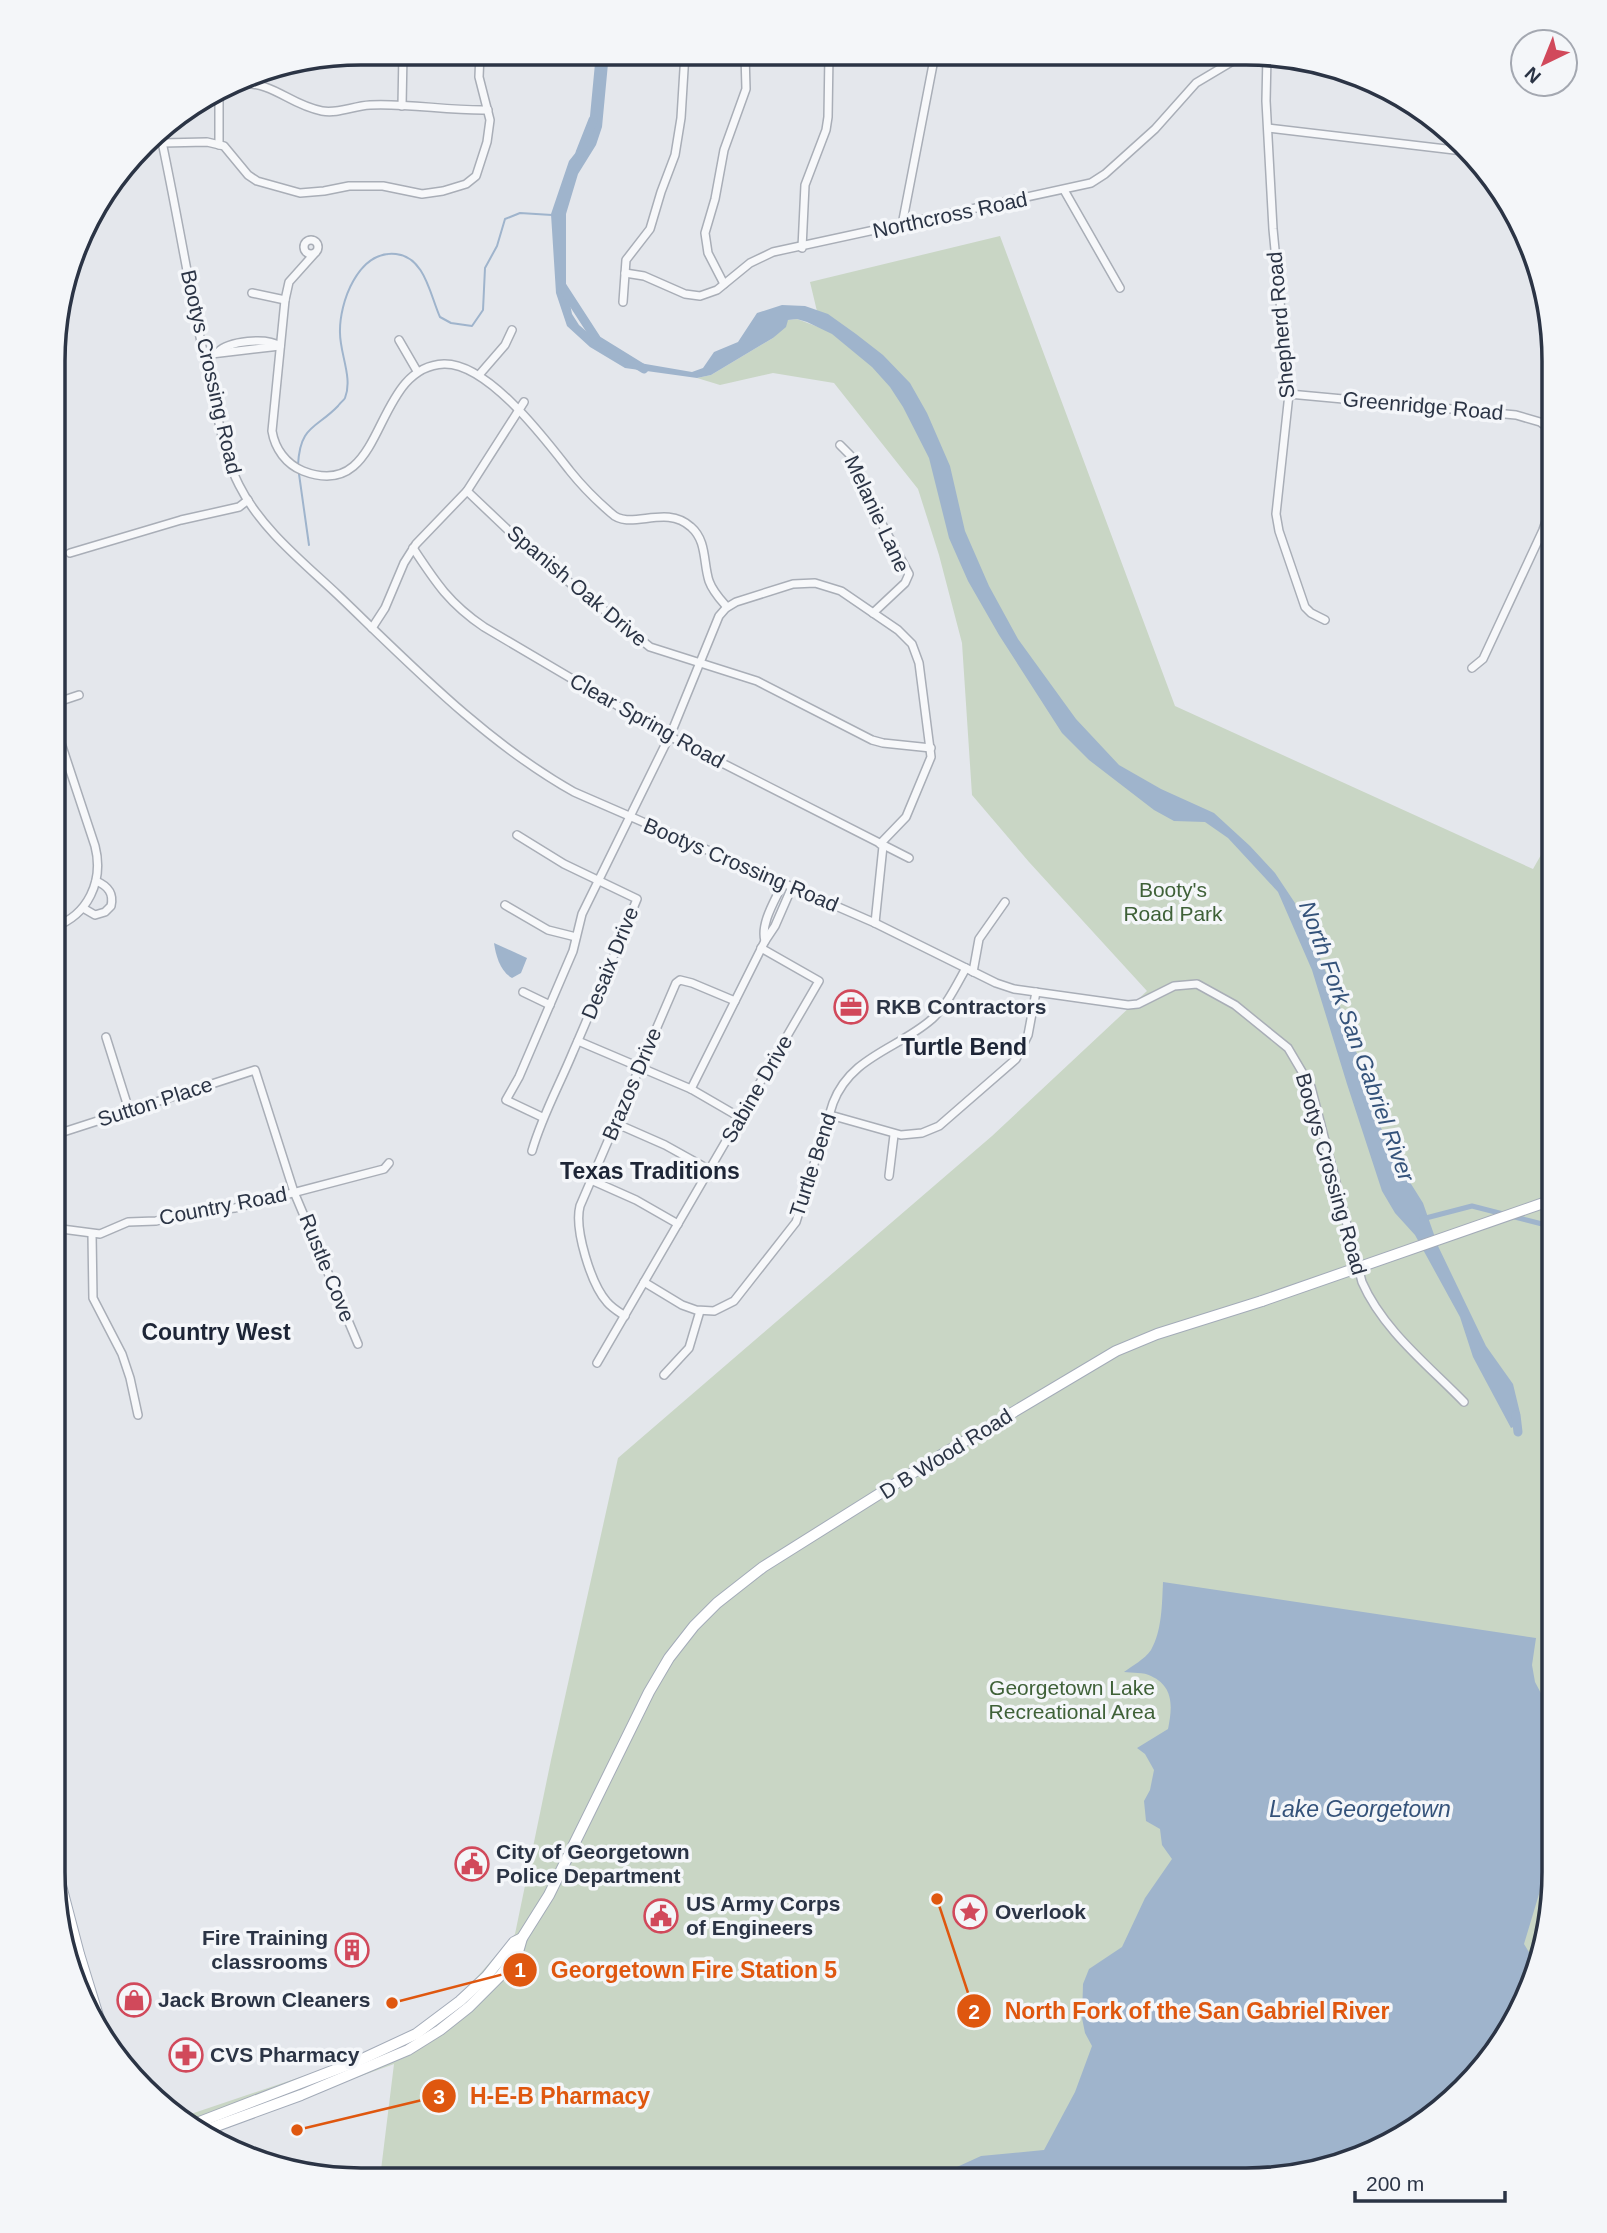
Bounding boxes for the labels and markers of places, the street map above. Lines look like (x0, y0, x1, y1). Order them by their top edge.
office icon: RKB Contractors (832, 988, 870, 1026)
place label: RKB Contractors (876, 995, 1046, 1018)
place label: City of Georgetown Police Department (496, 1840, 690, 1887)
public building icon: City of Georgetown Police Department (453, 1845, 491, 1883)
place label: US Army Corps of Engineers (686, 1892, 840, 1939)
place icon: Overlook (951, 1893, 989, 1931)
public building icon: US Army Corps of Engineers (642, 1897, 680, 1935)
place label: Overlook (995, 1900, 1086, 1923)
place label: Fire Training classrooms (202, 1926, 328, 1973)
building icon: Fire Training classrooms (333, 1931, 371, 1969)
callout: Georgetown Fire Station 5 (502, 1948, 852, 1992)
shop icon: Jack Brown Cleaners (115, 1981, 153, 2019)
place label: Jack Brown Cleaners (158, 1988, 370, 2011)
callout: North Fork of the San Gabriel River (956, 1989, 1404, 2033)
pharmacy icon: CVS Pharmacy (167, 2036, 205, 2074)
place label: CVS Pharmacy (210, 2043, 360, 2066)
callout: H-E-B Pharmacy (421, 2074, 664, 2118)

